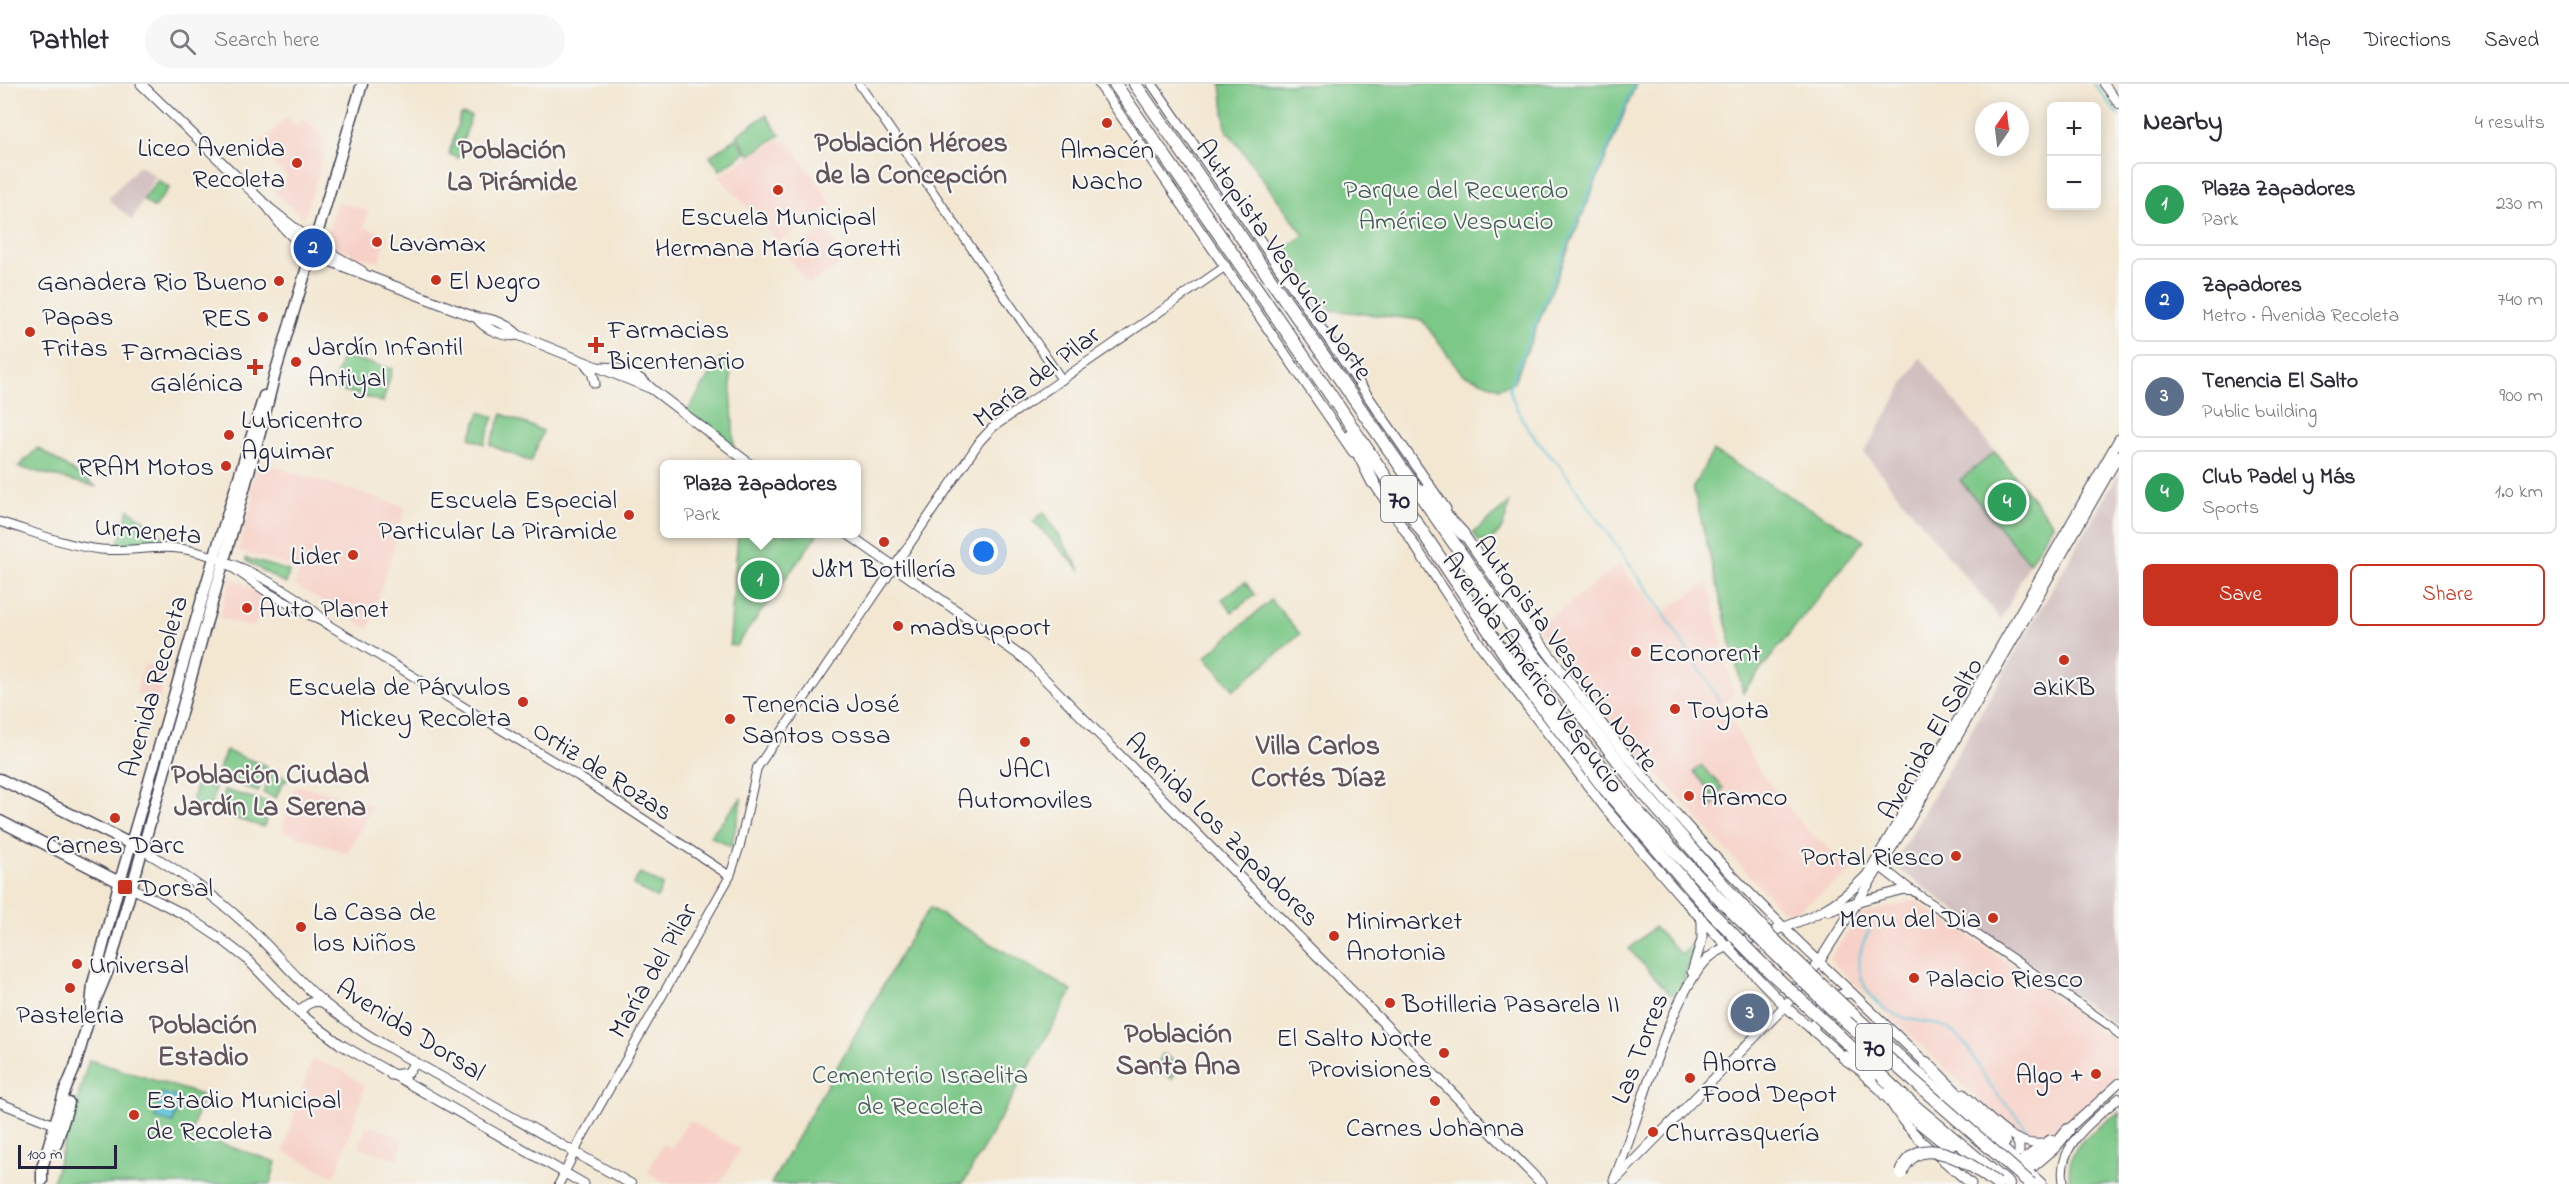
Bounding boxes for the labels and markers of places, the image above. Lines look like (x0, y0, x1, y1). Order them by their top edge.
marker: Almacén Nacho (1100, 116, 1114, 130)
place label: Liceo Avenida Recoleta (137, 130, 285, 200)
place label: Almacén Nacho (1060, 132, 1154, 202)
marker: Liceo Avenida Recoleta (290, 156, 304, 170)
marker: Escuela Municipal Hermana María Goretti (771, 183, 785, 197)
place label: Escuela Municipal Hermana María Goretti (655, 199, 901, 269)
place label: Lavamax (389, 225, 486, 264)
pin: 2 (294, 226, 332, 270)
marker: Lavamax (370, 235, 384, 249)
place label: El Negro (448, 263, 541, 302)
place label: Ganadera Rio Bueno (37, 264, 267, 303)
marker: El Negro (429, 273, 443, 287)
marker: Ganadera Rio Bueno (272, 274, 286, 288)
place label: Papas Fritas (41, 299, 114, 369)
place label: RES (202, 300, 251, 339)
marker: RES (256, 310, 270, 324)
place label: Farmacias Bicentenario (607, 312, 745, 382)
marker: Papas Fritas (23, 325, 37, 339)
place label: Jardín Infantil Antiyal (308, 329, 463, 399)
place label: Farmacias Galénica (121, 334, 243, 404)
marker: Farmacias Bicentenario (589, 338, 603, 352)
marker: Jardín Infantil Antiyal (289, 355, 303, 369)
marker: Farmacias Galénica (248, 360, 262, 374)
place label: Lubricentro Aguimar (241, 402, 363, 472)
marker: Lubricentro Aguimar (222, 428, 236, 442)
place label: RRAM Motos (77, 449, 214, 488)
marker: RRAM Motos (219, 459, 233, 473)
pin: 4 (1988, 480, 2026, 524)
place label: Escuela Especial Particular La Piramide (378, 482, 618, 552)
marker: Escuela Especial Particular La Piramide (622, 508, 636, 522)
marker: J&M Botillería (877, 535, 891, 549)
place label: Lider (291, 538, 342, 577)
marker: Lider (346, 548, 360, 562)
place label: J&M Botillería (812, 551, 956, 590)
pin: 1 (740, 558, 780, 602)
place label: Auto Planet (259, 591, 388, 630)
marker: Auto Planet (240, 601, 254, 615)
place label: madsupport (910, 609, 1051, 648)
marker: madsupport (891, 619, 905, 633)
place label: Econorent (1648, 635, 1761, 674)
marker: Econorent (1629, 645, 1643, 659)
marker: akiKB (2057, 653, 2071, 667)
place label: Escuela de Párvulos Mickey Recoleta (287, 669, 511, 739)
place label: akiKB (2033, 669, 2095, 708)
place label: Tenencia José Santos Ossa (742, 686, 900, 756)
place label: Toyota (1687, 692, 1769, 731)
marker: Escuela de Párvulos Mickey Recoleta (516, 695, 530, 709)
marker: Toyota (1668, 702, 1682, 716)
marker: Tenencia José Santos Ossa (723, 712, 737, 726)
marker: JACI Automoviles (1018, 735, 1032, 749)
place label: JACI Automoviles (957, 751, 1093, 821)
place label: Aramco (1701, 779, 1788, 818)
marker: Aramco (1682, 789, 1696, 803)
marker: Carnes Darc (108, 811, 122, 825)
place label: Carnes Darc (46, 827, 184, 866)
place label: Portal Riesco (1801, 839, 1944, 878)
marker: Portal Riesco (1949, 849, 1963, 863)
place label: Dorsal (137, 870, 213, 909)
marker: Dorsal (116, 878, 134, 896)
place label: La Casa de los Niños (313, 894, 437, 964)
place label: Menu del Dia (1839, 901, 1981, 940)
place label: Minimarket Anotonia (1346, 903, 1462, 973)
marker: Menu del Dia (1986, 911, 2000, 925)
marker: La Casa de los Niños (294, 920, 308, 934)
marker: Minimarket Anotonia (1327, 929, 1341, 943)
place label: Universal (89, 947, 189, 986)
marker: Universal (70, 957, 84, 971)
place label: Palacio Riesco (1926, 961, 2083, 1000)
marker: Palacio Riesco (1907, 971, 1921, 985)
marker: Pasteleria (63, 981, 77, 995)
place label: Botilleria Pasarela II (1401, 986, 1620, 1025)
pin: 3 (1730, 990, 1770, 1036)
marker: Botilleria Pasarela II (1383, 996, 1397, 1010)
place label: Pasteleria (16, 997, 124, 1036)
place label: El Salto Norte Provisiones (1276, 1020, 1433, 1090)
place label: Ahorra Food Depot (1701, 1045, 1837, 1115)
marker: El Salto Norte Provisiones (1437, 1046, 1451, 1060)
place label: Algo + (2016, 1057, 2084, 1096)
marker: Algo + (2089, 1067, 2103, 1081)
marker: Ahorra Food Depot (1683, 1071, 1697, 1085)
place label: Estadio Municipal de Recoleta (146, 1082, 341, 1152)
marker: Carnes Johanna (1428, 1094, 1442, 1108)
marker: Estadio Municipal de Recoleta (127, 1108, 141, 1122)
place label: Carnes Johanna (1346, 1110, 1524, 1149)
place label: Churrasquería (1665, 1115, 1820, 1154)
marker: Churrasquería (1646, 1125, 1660, 1139)

